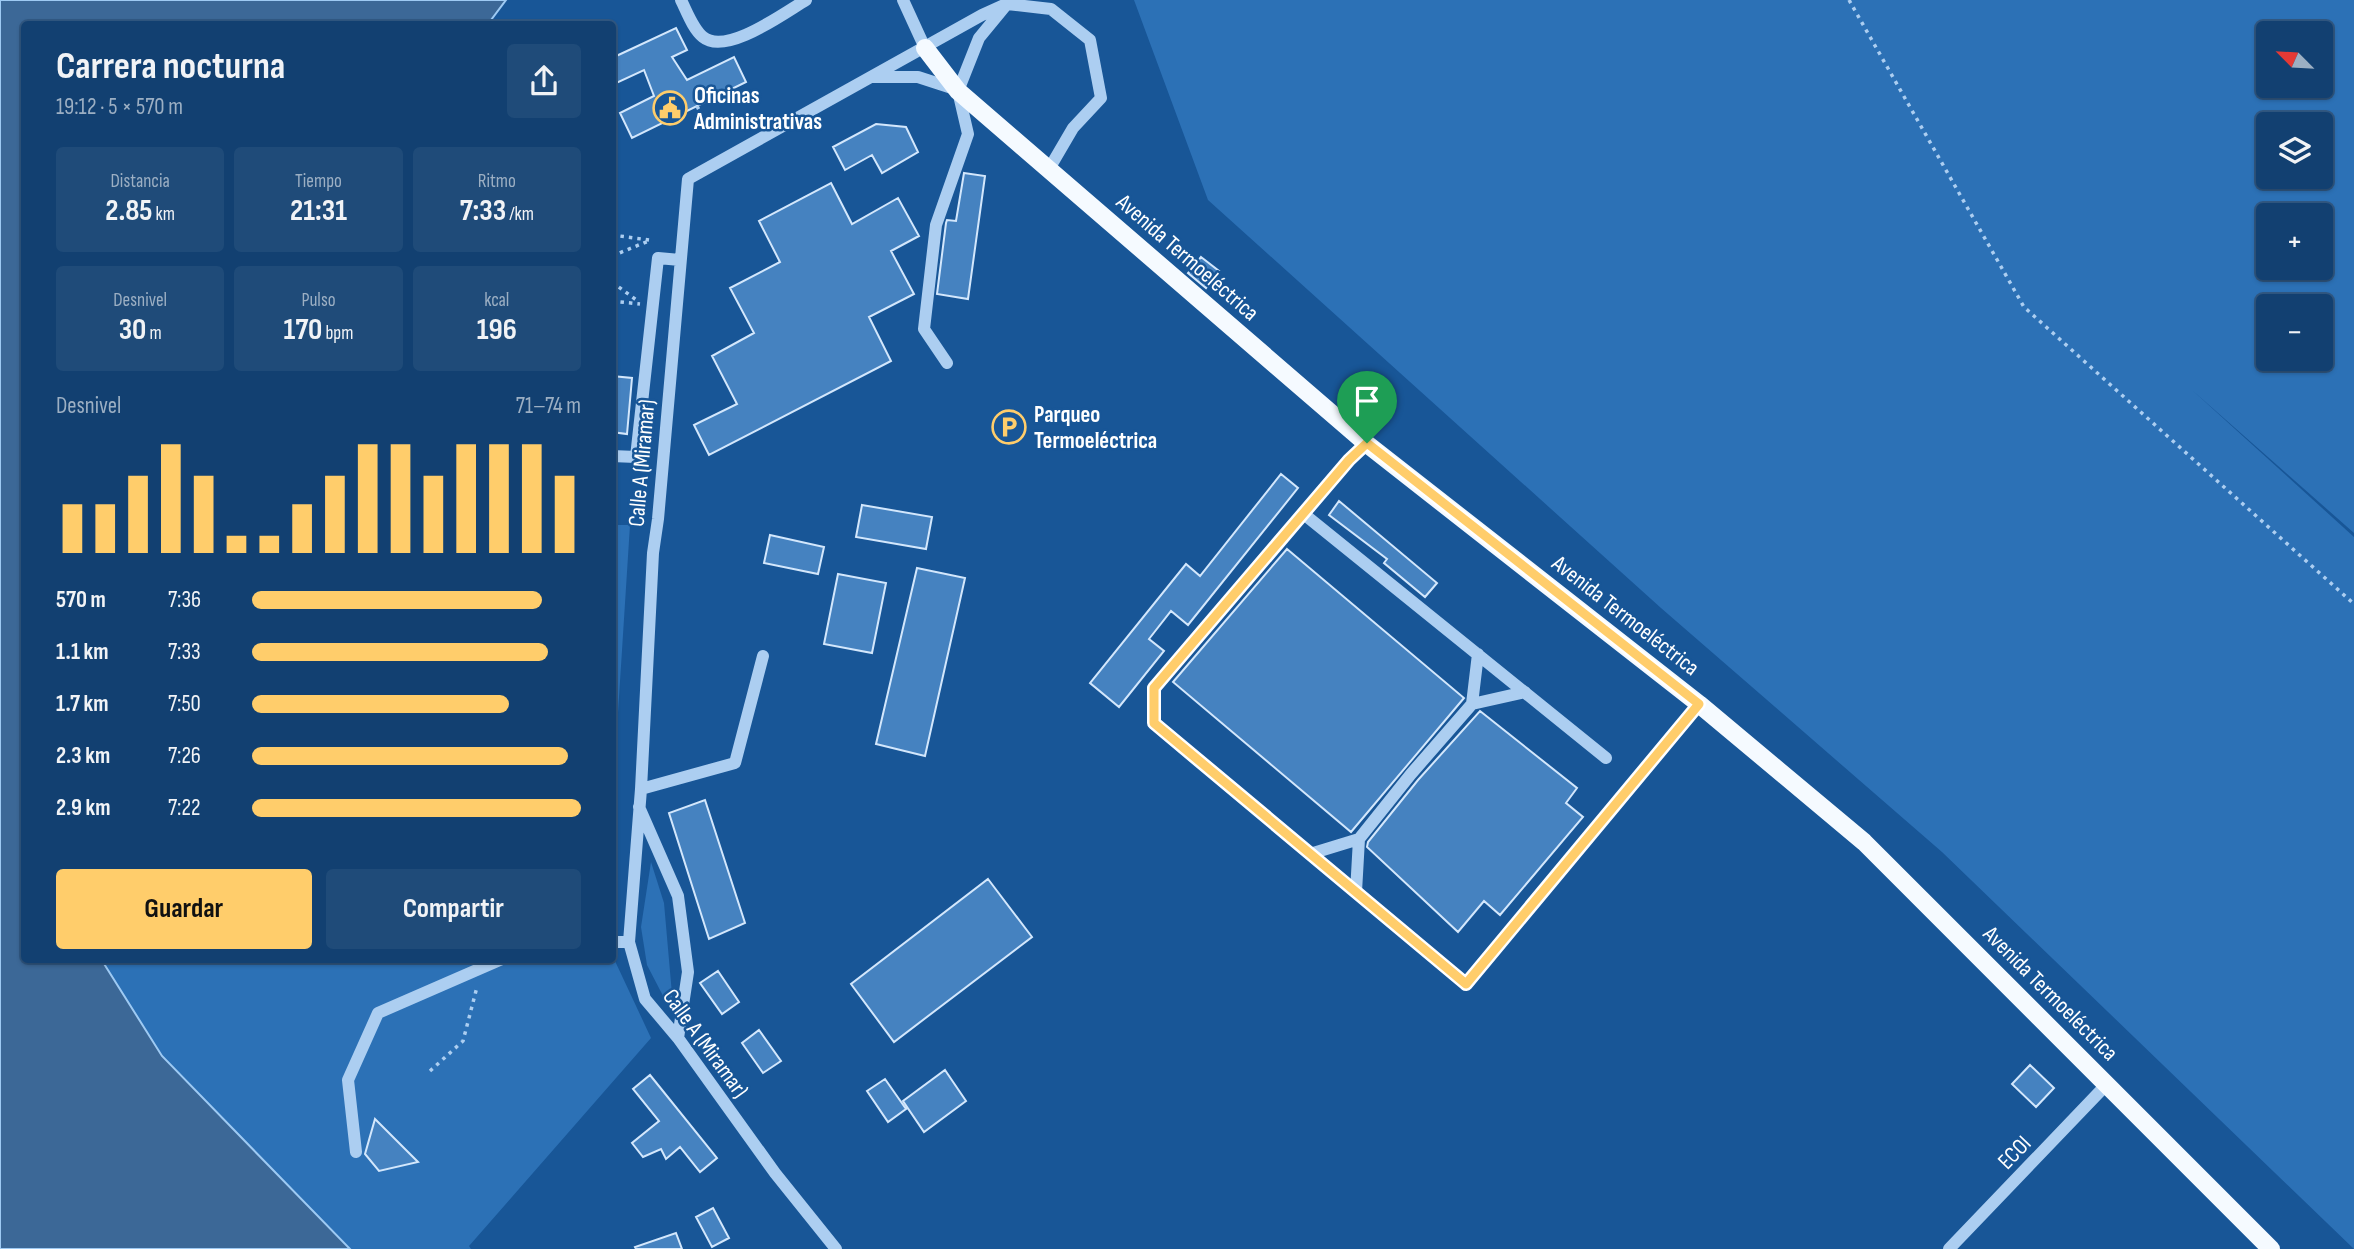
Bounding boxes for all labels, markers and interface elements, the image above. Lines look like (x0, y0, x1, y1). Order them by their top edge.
north arrow (2256, 21, 2333, 98)
map controls (2256, 21, 2333, 371)
text: Carrera nocturna (56, 44, 285, 89)
button: share (507, 44, 581, 118)
place label: Oficinas Administrativas (693, 82, 822, 136)
public building icon: Oficinas Administrativas (651, 89, 689, 127)
text: 19:12 · 5 × 570 m (56, 93, 183, 121)
button: layers (2256, 112, 2333, 189)
text: Distancia (111, 170, 170, 193)
text: Tiempo (295, 170, 342, 193)
text: Ritmo (478, 170, 516, 193)
street label: Avenida Termoeléctrica (1110, 188, 1264, 327)
text: 2.85 (105, 193, 153, 229)
text: 21:31 (290, 193, 347, 229)
text: 7:33 (460, 193, 506, 229)
text: km (153, 203, 175, 226)
text: /km (506, 203, 534, 226)
button: + (2256, 203, 2333, 280)
text: Desnivel (113, 289, 167, 312)
text: Pulso (301, 289, 336, 312)
text: kcal (484, 289, 509, 312)
button: − (2256, 294, 2333, 371)
text: 30 (119, 312, 146, 348)
text: 170 (284, 312, 322, 348)
text: 196 (477, 312, 517, 348)
text: m (146, 322, 162, 345)
text: bpm (322, 322, 353, 345)
pin (1337, 371, 1397, 443)
icon: arrive (1348, 382, 1386, 420)
text: Desnivel (56, 392, 121, 420)
text: 71–74 m (516, 392, 581, 420)
street label: Calle A (Miramar) (622, 398, 662, 528)
place label: Parqueo Termoeléctrica (1034, 401, 1157, 455)
parking icon: Parqueo Termoeléctrica (990, 408, 1028, 446)
street label: Avenida Termoeléctrica (1545, 549, 1705, 682)
text: 570 m (56, 586, 106, 614)
text: 7:36 (168, 586, 201, 614)
text: 1.1 km (56, 638, 109, 666)
text: 7:33 (168, 638, 201, 666)
text: 1.7 km (56, 690, 109, 718)
text: 7:50 (168, 690, 201, 718)
text: 2.3 km (56, 742, 110, 770)
text: 7:26 (168, 742, 201, 770)
text: 2.9 km (56, 794, 110, 822)
text: 7:22 (168, 794, 200, 822)
button: Guardar (56, 869, 312, 949)
button: Compartir (326, 869, 581, 949)
street label: Avenida Termoeléctrica (1976, 920, 2124, 1067)
street label: Calle A (Miramar) (656, 984, 754, 1104)
street label: ECOI (1992, 1130, 2037, 1175)

